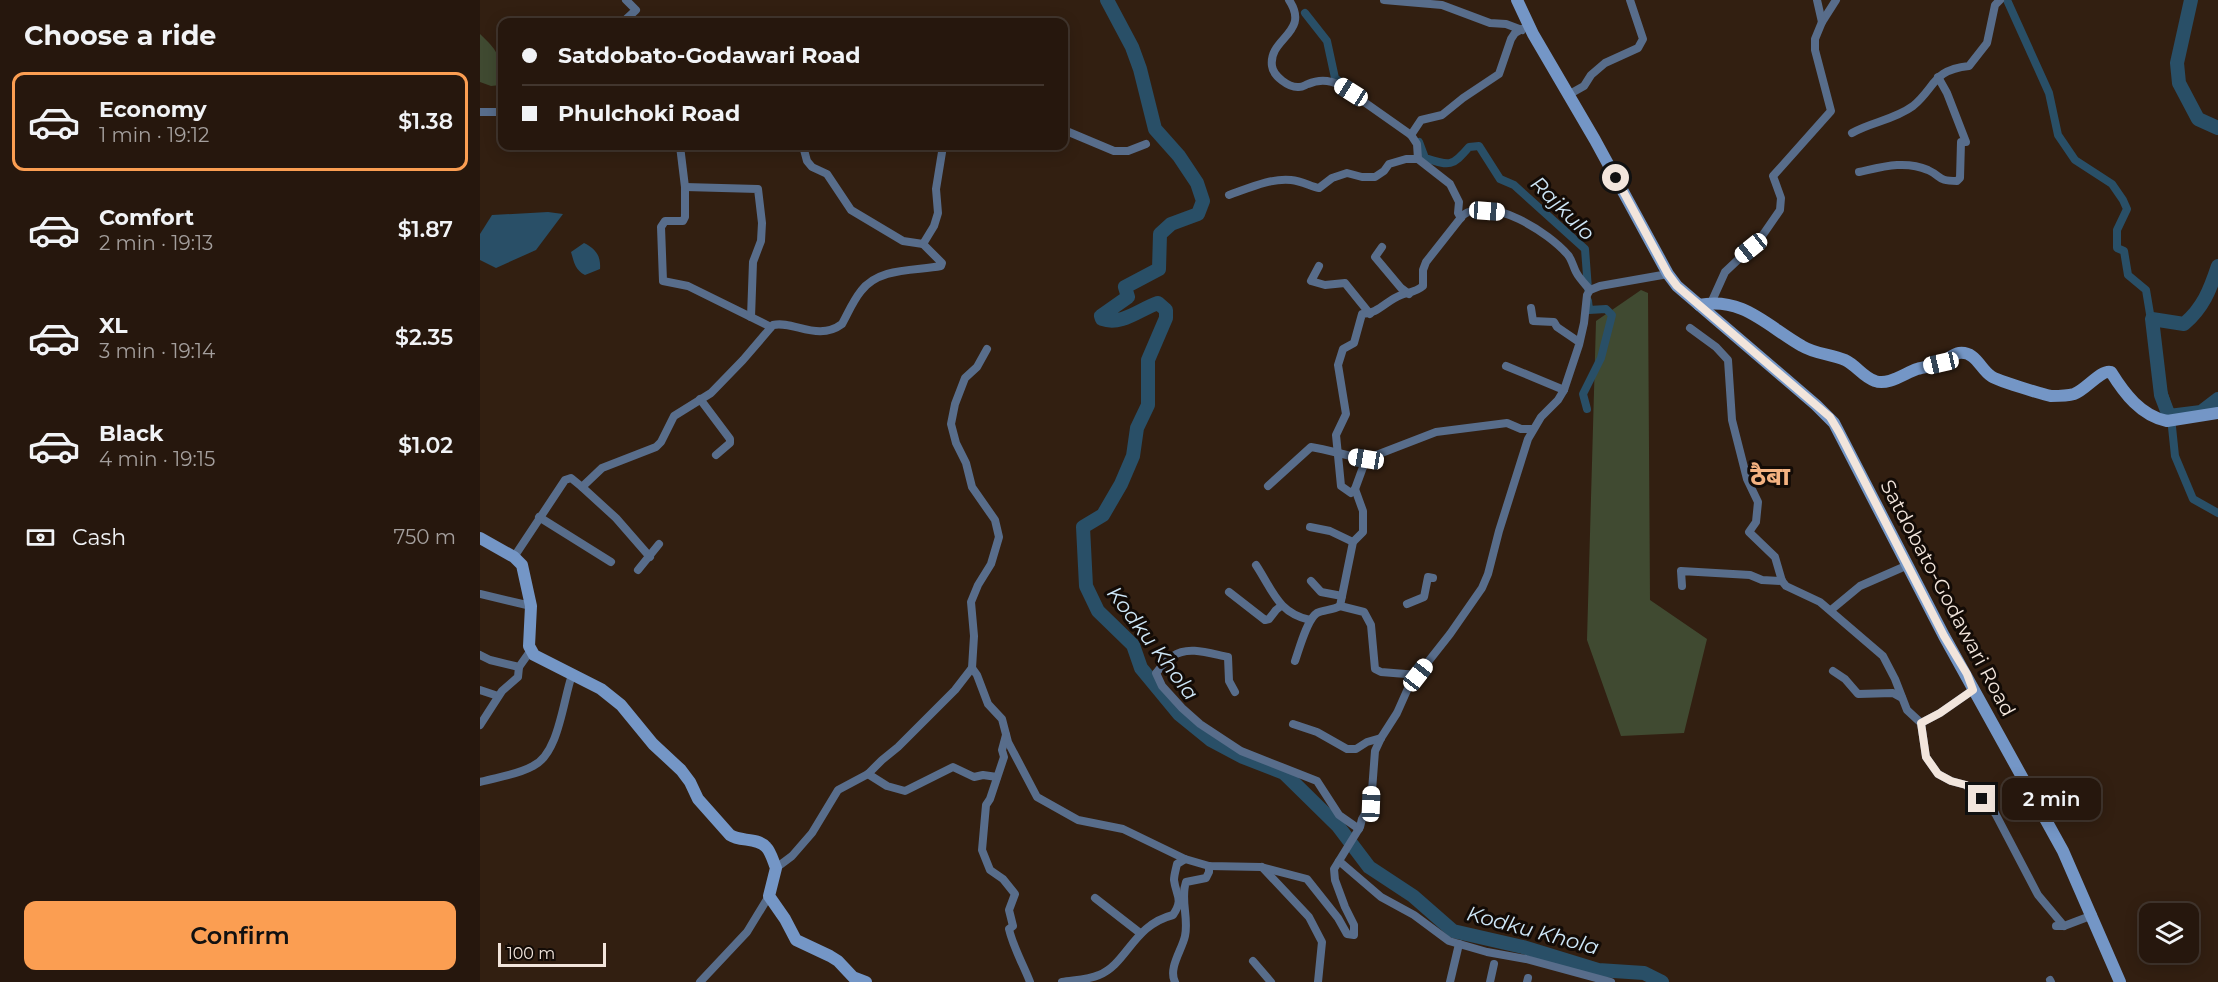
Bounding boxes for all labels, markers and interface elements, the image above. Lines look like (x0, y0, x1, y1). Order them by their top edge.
text: Choose a ride (24, 19, 216, 52)
text: Satdobato-Godawari Road (558, 42, 861, 69)
car (1331, 75, 1371, 109)
icon: car (27, 95, 81, 149)
text: Economy (99, 96, 207, 123)
text: Phulchoki Road (558, 100, 740, 127)
text: $1.38 (398, 108, 453, 135)
text: 1 min · 19:12 (99, 123, 209, 147)
route start (1602, 164, 1629, 191)
water label: Rajkulo (1526, 171, 1600, 245)
car (1468, 201, 1506, 221)
icon: car (27, 203, 81, 257)
text: Comfort (99, 204, 194, 231)
text: $1.87 (398, 216, 453, 243)
car (1731, 230, 1771, 266)
text: 2 min · 19:13 (99, 231, 213, 255)
icon: car (27, 311, 81, 365)
text: XL (99, 312, 128, 339)
text: $2.35 (395, 324, 453, 351)
text: 3 min · 19:14 (99, 339, 215, 363)
car (1921, 350, 1961, 376)
icon: car (27, 419, 81, 473)
text: Black (99, 420, 163, 447)
text: $1.02 (398, 432, 453, 459)
text: 4 min · 19:15 (99, 447, 215, 471)
car (1347, 447, 1385, 471)
district label: ठैबा (1750, 460, 1791, 492)
street label: Satdobato-Godawari Road (1875, 476, 2021, 720)
icon: cash (24, 521, 57, 554)
text: Cash (72, 524, 126, 551)
text: 750 m (394, 525, 456, 549)
water label: Kodku Khola (1102, 581, 1204, 705)
car (1400, 655, 1436, 695)
callout: 2 min (2003, 778, 2102, 820)
route end (1968, 785, 1995, 812)
car (1361, 786, 1381, 822)
text: 2 min (2023, 787, 2080, 811)
water label: Kodku Khola (1464, 900, 1602, 960)
button: Confirm (24, 901, 456, 970)
map controls (2139, 903, 2199, 963)
button: layers (2139, 903, 2199, 963)
scale bar (498, 940, 606, 968)
text: 100 m (507, 944, 555, 963)

